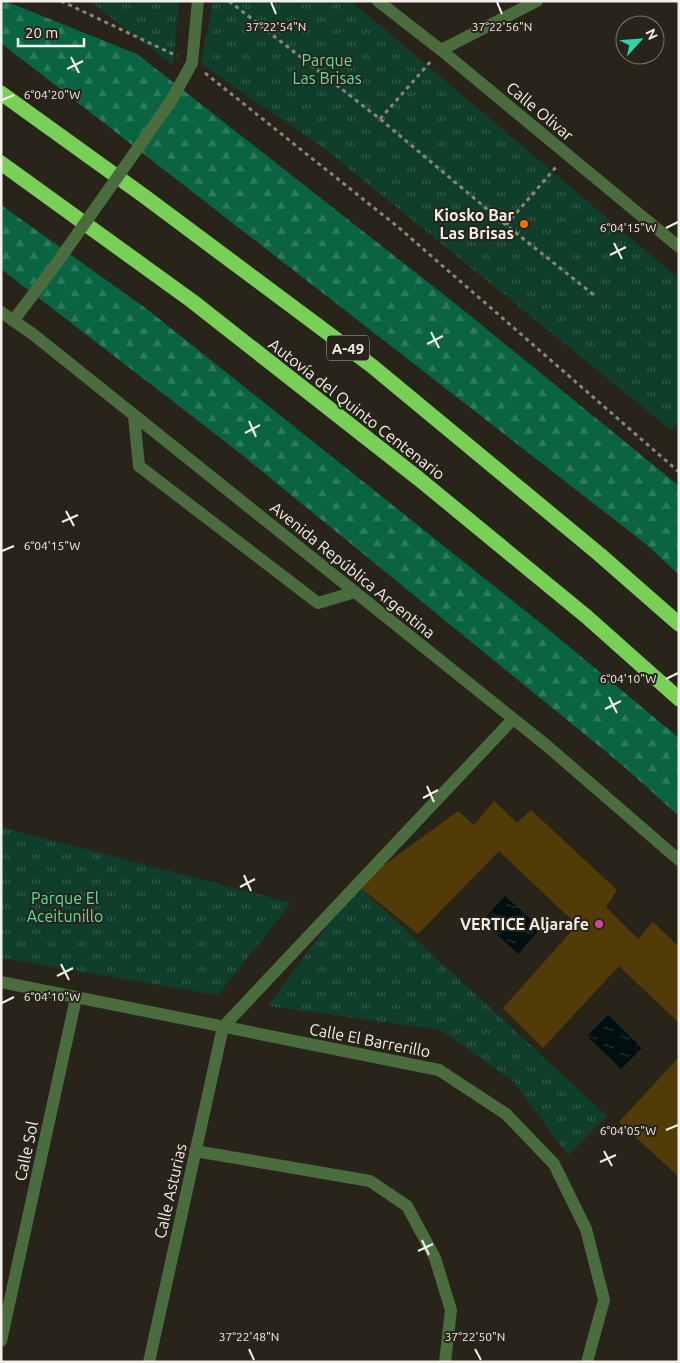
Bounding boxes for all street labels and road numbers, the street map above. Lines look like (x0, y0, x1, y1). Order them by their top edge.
street label: Calle Olivar (503, 78, 577, 144)
street label: Autovía del Quinto Centenario (266, 335, 448, 483)
road number: A-49 (327, 336, 369, 360)
street label: Avenida República Argentina (267, 498, 439, 642)
street label: Calle El Barrerillo (308, 1019, 432, 1061)
street label: Calle Sol (11, 1119, 41, 1183)
street label: Calle Asturias (150, 1142, 190, 1240)

